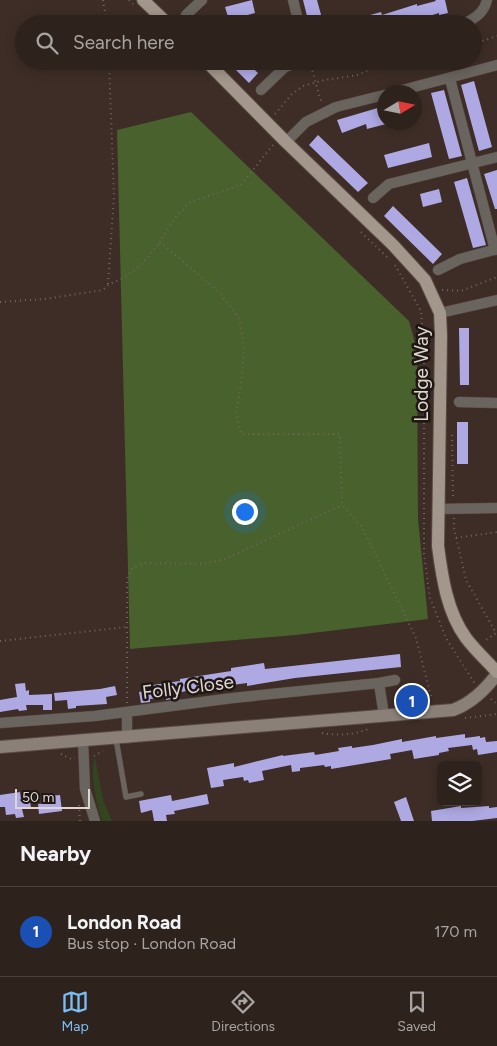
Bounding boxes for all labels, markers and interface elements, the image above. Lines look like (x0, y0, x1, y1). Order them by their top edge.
search box (15, 15, 482, 70)
icon: search (33, 29, 61, 57)
text: Search here (73, 31, 175, 54)
north arrow (377, 85, 422, 130)
street label: Lodge Way (410, 326, 433, 422)
your location (232, 499, 258, 525)
street label: Folly Close (141, 670, 235, 704)
pin: 1 (396, 682, 428, 720)
map controls (437, 761, 482, 806)
button: layers (437, 761, 482, 806)
scale bar (15, 786, 90, 809)
text: 50 m (22, 789, 54, 806)
text: Nearby (20, 841, 91, 866)
text: London Road (67, 911, 181, 934)
text: 1 (33, 922, 39, 941)
text: 170 m (434, 922, 477, 941)
text: Bus stop · London Road (67, 934, 236, 953)
tab: Map (61, 988, 89, 1035)
tab: Directions (211, 988, 275, 1035)
tab: Saved (397, 988, 436, 1035)

